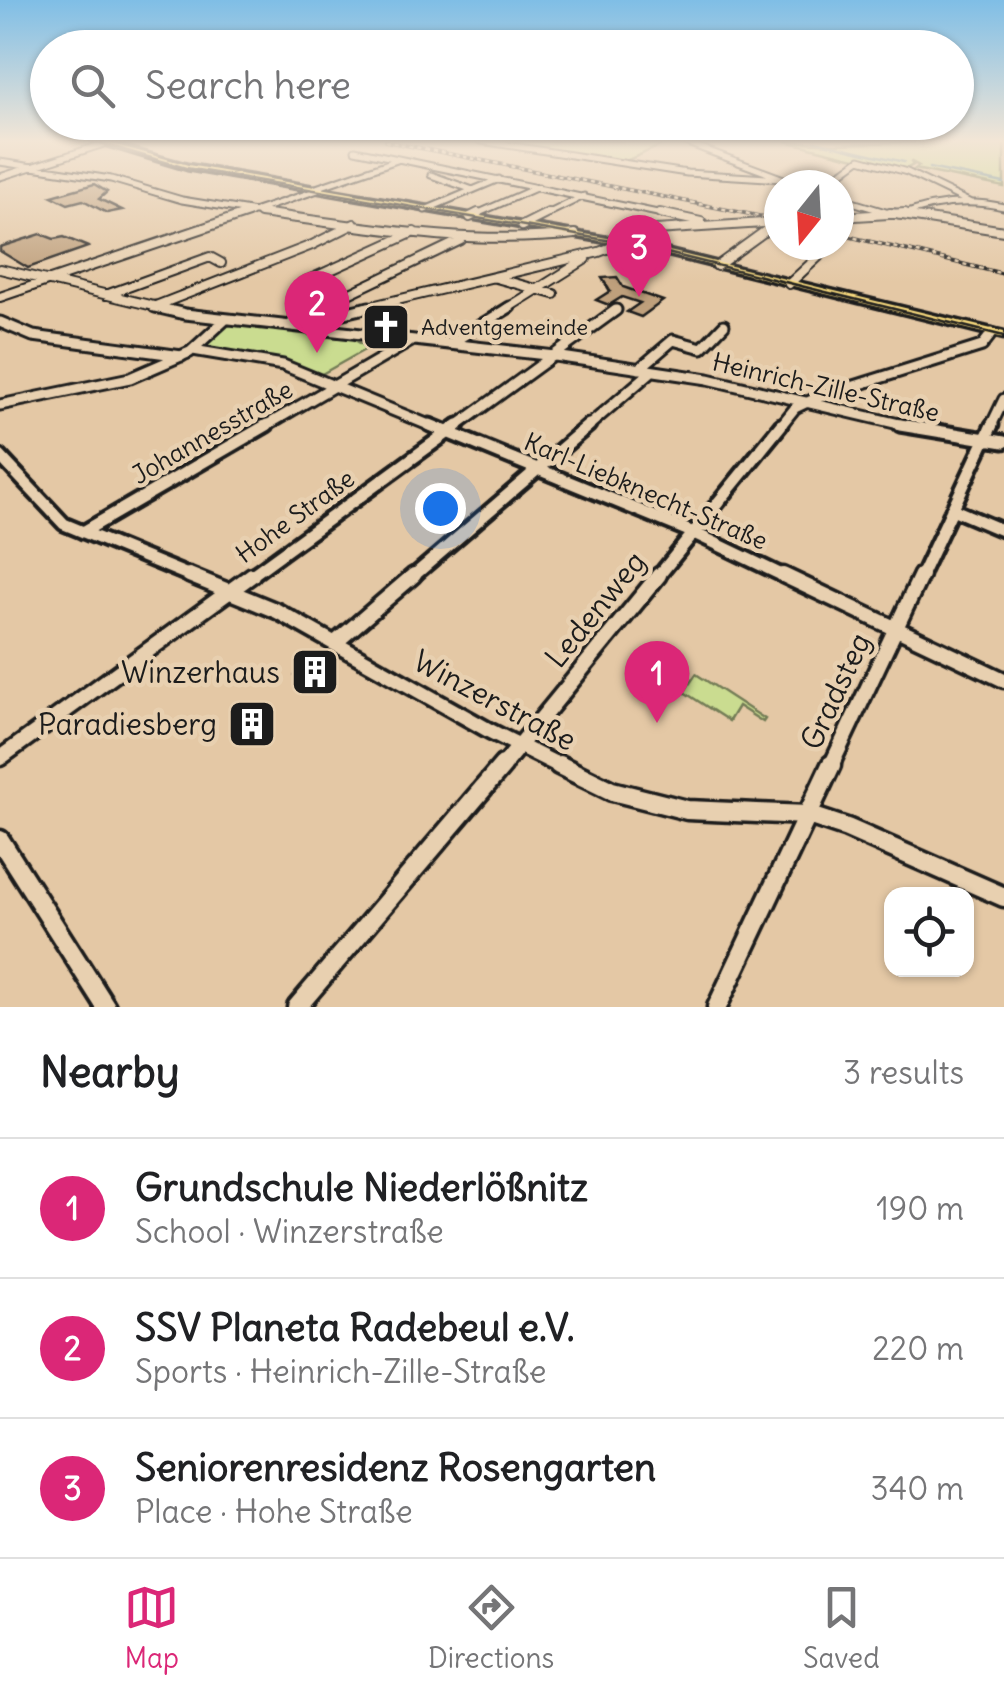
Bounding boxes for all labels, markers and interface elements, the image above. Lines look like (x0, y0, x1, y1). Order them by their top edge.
search box (30, 30, 974, 140)
icon: search (65, 58, 120, 113)
text: Search here (145, 62, 351, 109)
north arrow (764, 170, 854, 260)
pin: 3 (606, 214, 672, 297)
pin: 2 (284, 270, 350, 353)
church icon: Adventgemeinde (360, 301, 412, 353)
place label: Adventgemeinde (421, 313, 588, 341)
street label: Heinrich-Zille-Straße (709, 345, 943, 429)
street label: Johannesstraße (126, 373, 298, 491)
street label: Karl-Liebknecht-Straße (520, 425, 772, 557)
street label: Hohe Straße (229, 462, 361, 570)
your location (415, 483, 466, 534)
street label: Ledenweg (537, 543, 653, 675)
street label: Gradsteg (791, 627, 879, 755)
pin: 1 (624, 640, 690, 723)
street label: Winzerstraße (407, 641, 583, 759)
building icon: Winzerhaus (289, 646, 341, 698)
place label: Winzerhaus (121, 653, 280, 691)
building icon: Paradiesberg (226, 698, 278, 750)
place label: Paradiesberg (38, 705, 217, 743)
map controls (884, 887, 974, 977)
button: locate (884, 887, 974, 977)
text: Nearby (40, 1046, 179, 1098)
text: 3 results (843, 1052, 964, 1093)
text: Grundschule Niederlößnitz (135, 1164, 588, 1211)
text: 1 (66, 1188, 79, 1229)
text: 190 m (876, 1188, 964, 1229)
text: School · Winzerstraße (135, 1211, 444, 1252)
text: SSV Planeta Radebeul e.V. (135, 1304, 575, 1351)
text: 2 (64, 1328, 81, 1369)
text: 220 m (872, 1328, 964, 1369)
text: Sports · Heinrich-Zille-Straße (135, 1351, 547, 1392)
text: Seniorenresidenz Rosengarten (135, 1444, 656, 1491)
text: 3 (63, 1468, 82, 1509)
text: 340 m (871, 1468, 964, 1509)
text: Place · Hohe Straße (135, 1491, 413, 1532)
tab: Map (124, 1580, 179, 1676)
tab: Directions (428, 1580, 554, 1676)
tab: Saved (803, 1580, 880, 1676)

